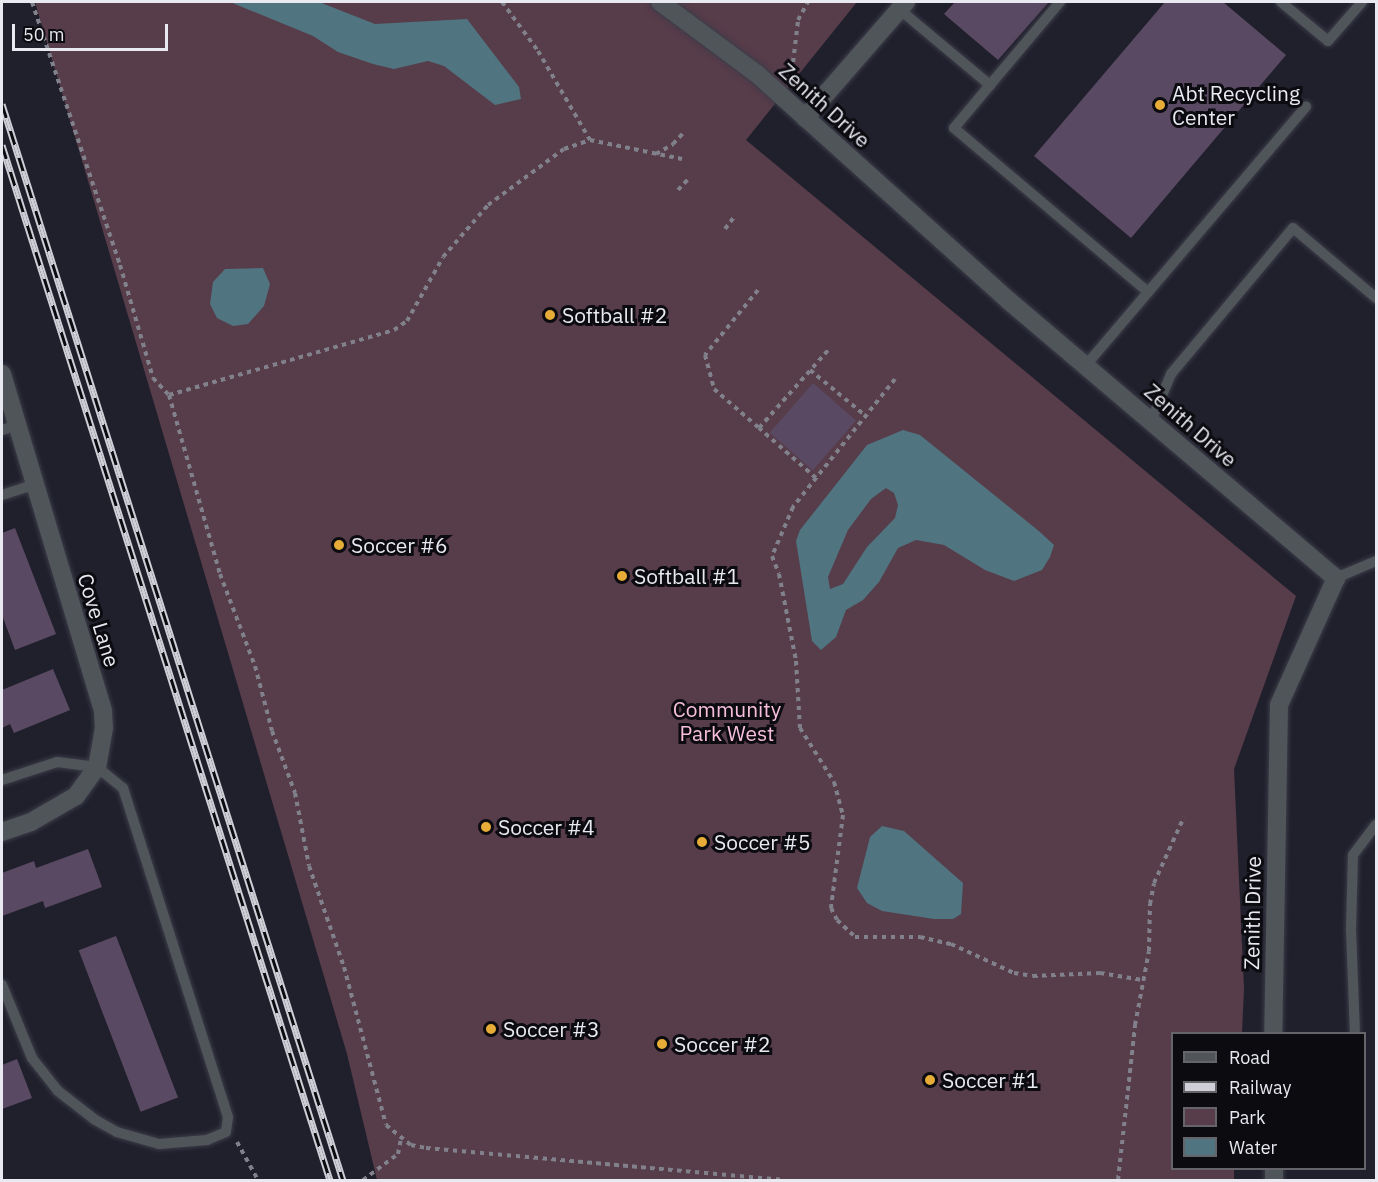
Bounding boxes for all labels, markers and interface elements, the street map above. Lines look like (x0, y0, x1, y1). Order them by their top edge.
scale bar (15, 12, 171, 50)
text: 50 m (23, 23, 65, 46)
street label: Zenith Drive (774, 58, 876, 152)
place label: Abt Recycling Center (1172, 80, 1300, 130)
marker: Abt Recycling Center (1153, 98, 1167, 112)
place label: Softball #2 (562, 302, 667, 328)
marker: Softball #2 (543, 308, 557, 322)
street label: Zenith Drive (1140, 378, 1242, 472)
place label: Soccer #6 (351, 532, 448, 558)
marker: Soccer #6 (332, 538, 346, 552)
place label: Softball #1 (634, 563, 739, 589)
marker: Softball #1 (615, 569, 629, 583)
street label: Cove Lane (73, 570, 125, 670)
park label: Community Park West (673, 696, 781, 746)
place label: Soccer #4 (498, 814, 595, 840)
marker: Soccer #4 (479, 820, 493, 834)
place label: Soccer #5 (714, 829, 811, 855)
marker: Soccer #5 (695, 835, 709, 849)
street label: Zenith Drive (1238, 856, 1266, 970)
place label: Soccer #3 (503, 1016, 600, 1042)
marker: Soccer #3 (484, 1022, 498, 1036)
place label: Soccer #2 (674, 1031, 771, 1057)
legend (1171, 1032, 1366, 1170)
marker: Soccer #2 (655, 1037, 669, 1051)
text: Road (1229, 1046, 1270, 1069)
place label: Soccer #1 (942, 1067, 1039, 1093)
marker: Soccer #1 (923, 1073, 937, 1087)
text: Railway (1229, 1076, 1291, 1099)
text: Park (1229, 1106, 1265, 1129)
text: Water (1229, 1136, 1277, 1159)

